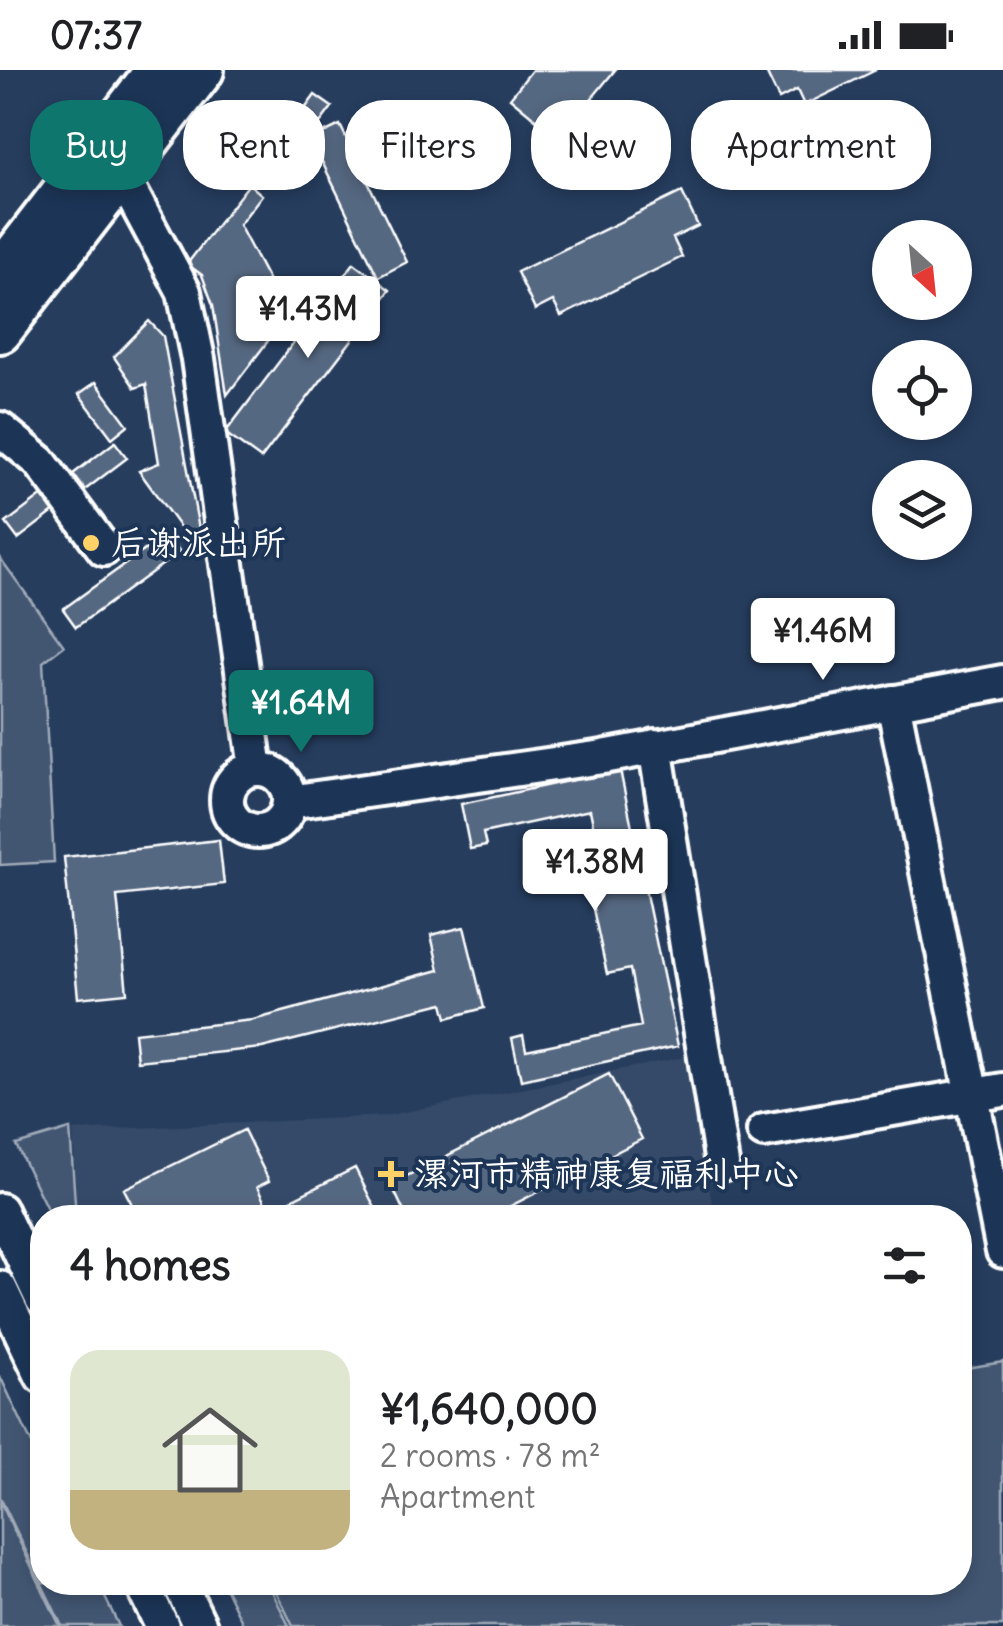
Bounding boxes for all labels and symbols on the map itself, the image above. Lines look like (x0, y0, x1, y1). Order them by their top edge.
north arrow (872, 220, 972, 320)
pin: ¥1.43M (227, 276, 389, 361)
place label: 后谢派出所 (111, 520, 286, 564)
marker: 后谢派出所 (80, 532, 102, 554)
pin: ¥1.46M (742, 598, 904, 683)
pin: ¥1.64M (220, 670, 382, 755)
pin: ¥1.38M (514, 829, 676, 914)
place label: 漯河市精神康复福利中心 (414, 1151, 799, 1195)
marker: 漯河市精神康复福利中心 (378, 1161, 404, 1187)

